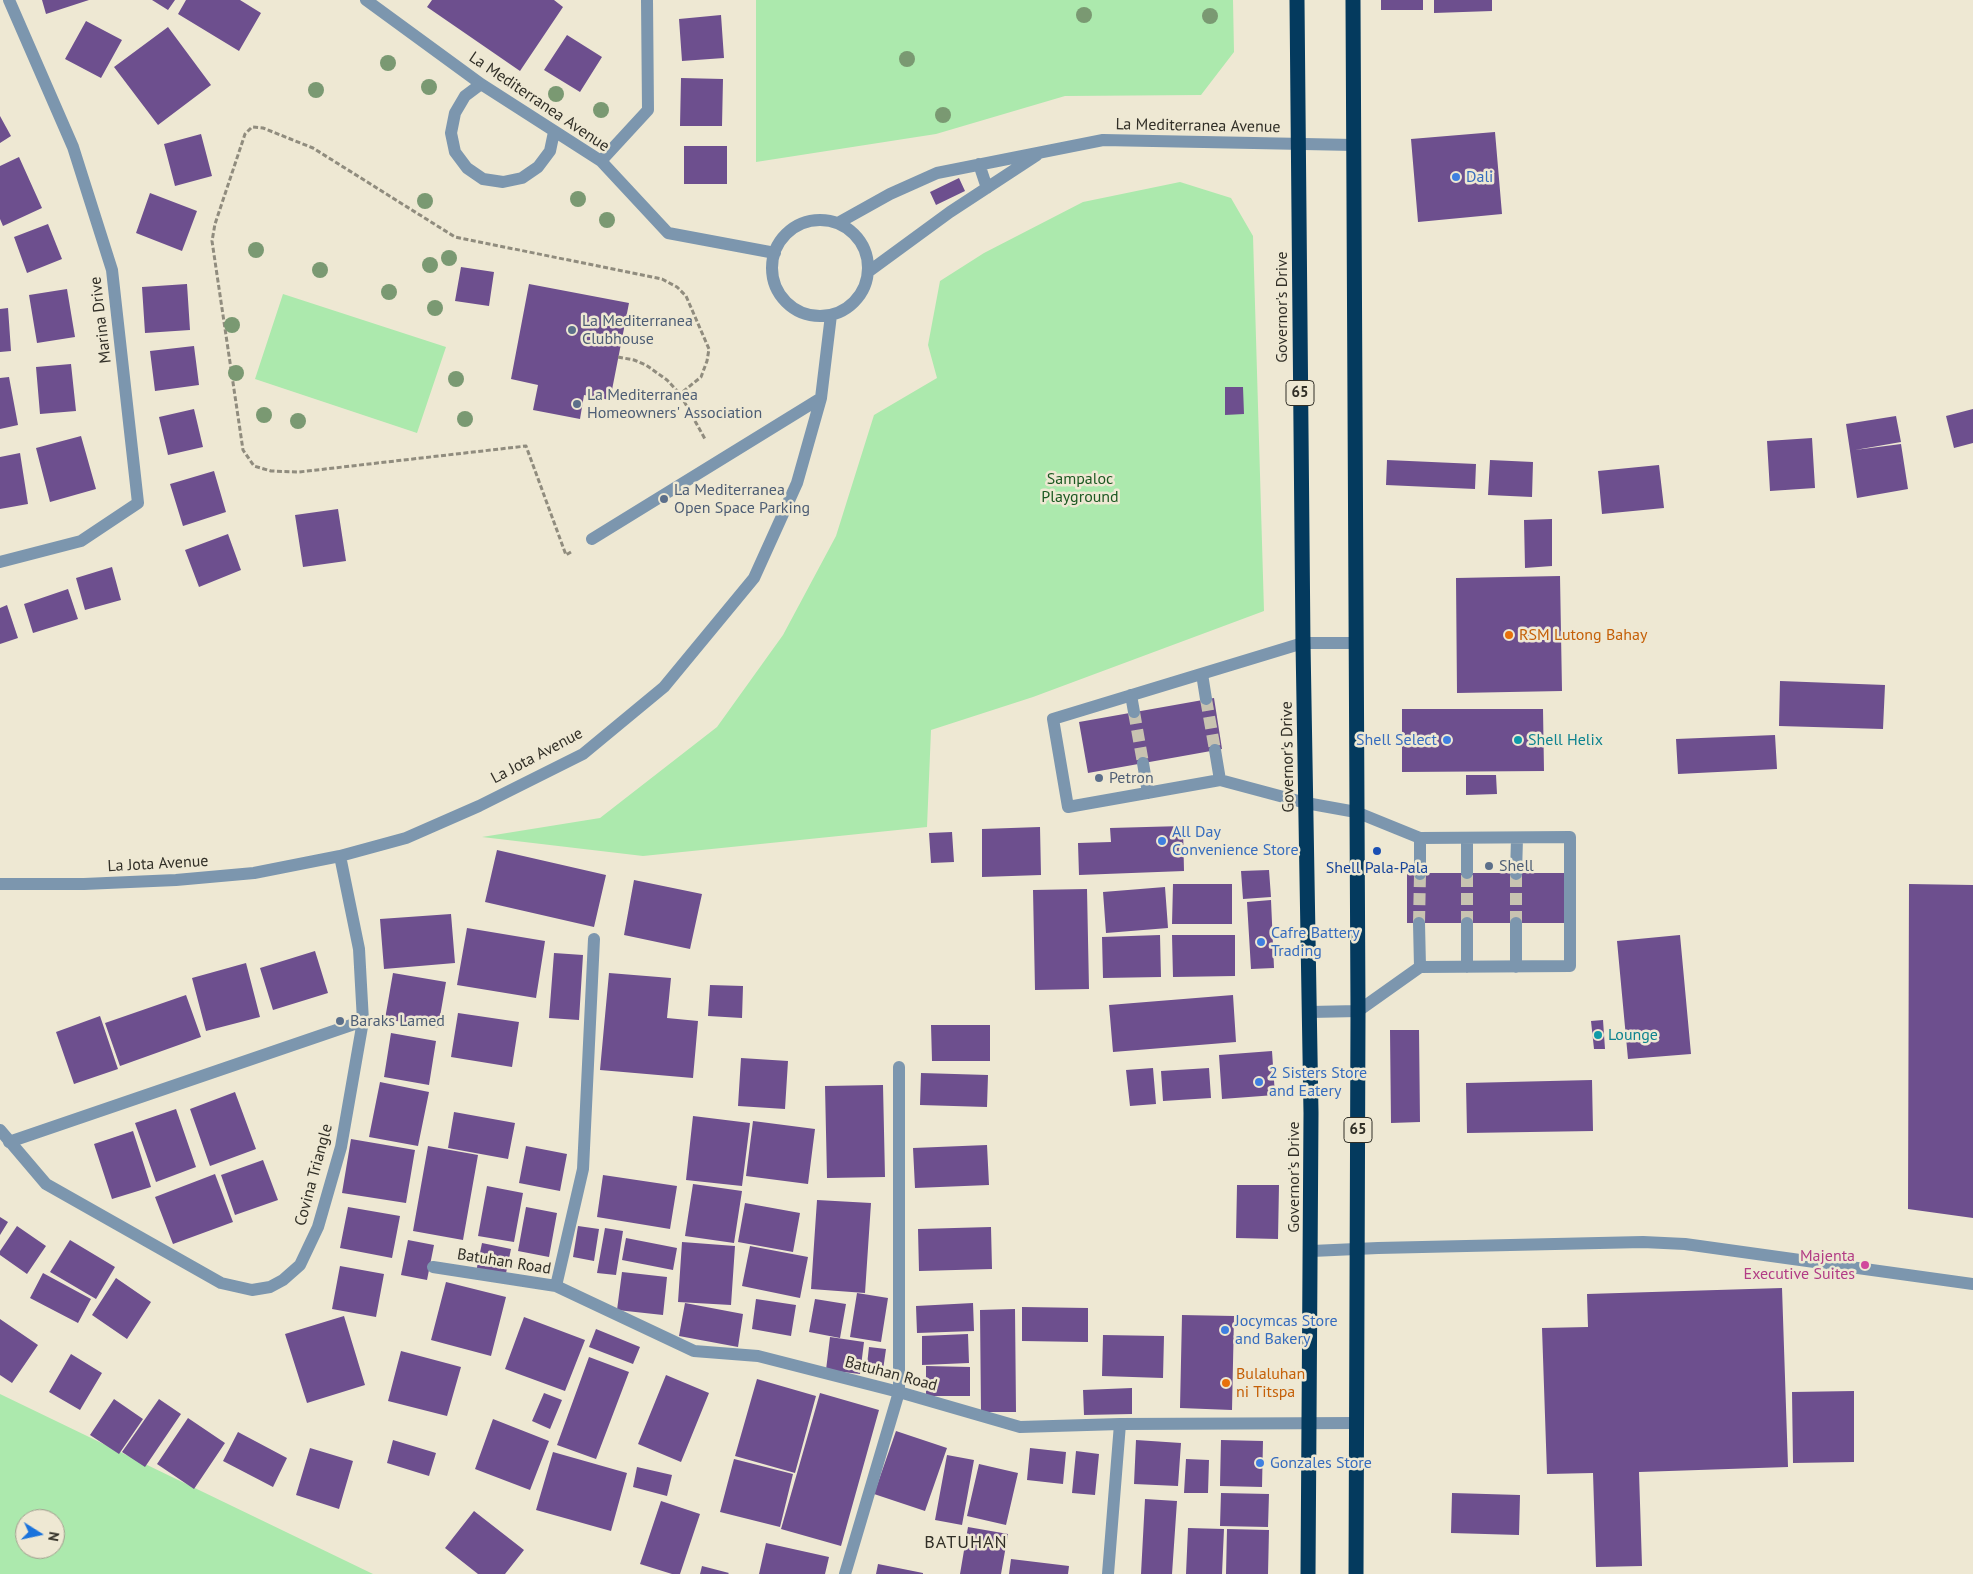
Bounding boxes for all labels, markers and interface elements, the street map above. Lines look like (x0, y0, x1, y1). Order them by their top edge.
street label: La Mediterranea Avenue (465, 48, 613, 156)
street label: La Mediterranea Avenue (1115, 115, 1281, 137)
place label: Dali (1466, 167, 1493, 187)
marker: Dali (1450, 171, 1462, 183)
street label: Governor's Drive (1272, 251, 1292, 363)
street label: Marina Drive (86, 276, 116, 364)
place label: La Mediterranea Clubhouse (582, 311, 693, 349)
marker: La Mediterranea Clubhouse (566, 324, 578, 336)
road number: 65 (1286, 380, 1314, 406)
place label: La Mediterranea Homeowners' Association (587, 385, 762, 423)
marker: La Mediterranea Homeowners' Association (571, 398, 583, 410)
park label: Sampaloc Playground (1041, 469, 1119, 507)
place label: La Mediterranea Open Space Parking (674, 480, 810, 518)
marker: La Mediterranea Open Space Parking (658, 493, 670, 505)
place label: RSM Lutong Bahay (1519, 625, 1647, 645)
marker: RSM Lutong Bahay (1503, 629, 1515, 641)
street label: Governor's Drive (1277, 701, 1299, 813)
street label: La Jota Avenue (488, 724, 586, 788)
place label: Shell Select (1356, 730, 1437, 750)
place label: Shell Helix (1528, 730, 1603, 750)
marker: Shell Select (1441, 734, 1453, 746)
marker: Shell Helix (1512, 734, 1524, 746)
place label: Petron (1109, 768, 1154, 788)
marker: Petron (1093, 772, 1105, 784)
place label: All Day Convenience Store (1172, 822, 1299, 860)
marker: All Day Convenience Store (1156, 835, 1168, 847)
marker: Shell Pala-Pala (1371, 845, 1383, 857)
street label: La Jota Avenue (107, 852, 209, 876)
place label: Shell (1499, 856, 1534, 876)
place label: Shell Pala-Pala (1326, 858, 1428, 878)
marker: Shell (1483, 860, 1495, 872)
place label: Cafre Battery Trading (1271, 923, 1360, 961)
marker: Cafre Battery Trading (1255, 936, 1267, 948)
place label: Baraks Lamed (350, 1011, 445, 1031)
marker: Baraks Lamed (334, 1015, 346, 1027)
place label: Lounge (1608, 1025, 1658, 1045)
marker: Lounge (1592, 1029, 1604, 1041)
place label: 2 Sisters Store and Eatery (1269, 1063, 1367, 1101)
marker: 2 Sisters Store and Eatery (1253, 1076, 1265, 1088)
road number: 65 (1344, 1118, 1372, 1142)
street label: Governor's Drive (1284, 1121, 1304, 1233)
street label: Covina Triangle (291, 1122, 337, 1228)
street label: Batuhan Road (456, 1245, 552, 1279)
place label: Majenta Executive Suites (1744, 1246, 1855, 1284)
marker: Majenta Executive Suites (1859, 1259, 1871, 1271)
place label: Jocymcas Store and Bakery (1235, 1311, 1338, 1349)
marker: Jocymcas Store and Bakery (1219, 1324, 1231, 1336)
street label: Batuhan Road (843, 1352, 939, 1396)
place label: Bulaluhan ni Titspa (1236, 1364, 1305, 1402)
marker: Bulaluhan ni Titspa (1220, 1377, 1232, 1389)
place label: Gonzales Store (1270, 1453, 1372, 1473)
marker: Gonzales Store (1254, 1457, 1266, 1469)
north arrow (15, 1509, 65, 1559)
text: N (44, 1530, 63, 1543)
district label: BATUHAN (923, 1532, 1009, 1554)

